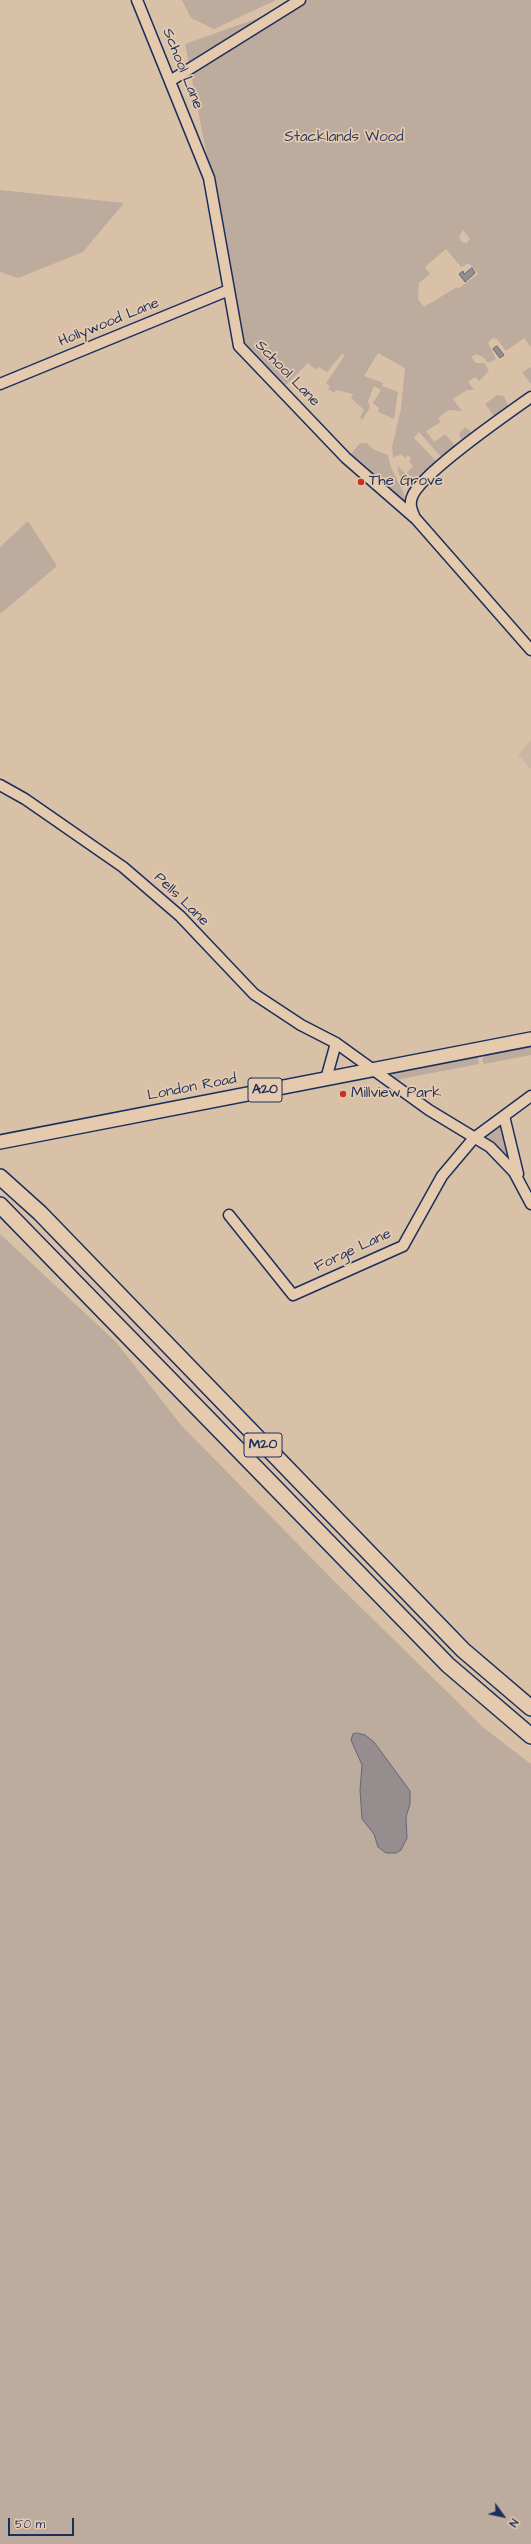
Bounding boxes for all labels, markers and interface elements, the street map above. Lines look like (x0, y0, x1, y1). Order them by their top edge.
street label: School Lane (158, 26, 206, 112)
park label: Stacklands Wood (284, 129, 404, 147)
street label: Hollywood Lane (56, 295, 162, 351)
street label: School Lane (251, 337, 323, 411)
place label: The Grove (369, 473, 443, 491)
marker: The Grove (356, 477, 366, 487)
street label: Pells Lane (150, 869, 212, 931)
street label: London Road (146, 1071, 238, 1105)
road number: A20 (248, 1078, 282, 1102)
place label: Millview Park (351, 1085, 441, 1103)
marker: Millview Park (338, 1089, 348, 1099)
street label: Forge Lane (312, 1225, 394, 1277)
road number: M20 (244, 1433, 282, 1457)
north arrow (483, 2496, 523, 2536)
scale bar (10, 2510, 76, 2536)
text: 50 m (15, 2516, 45, 2533)
text: N (505, 2516, 522, 2530)

